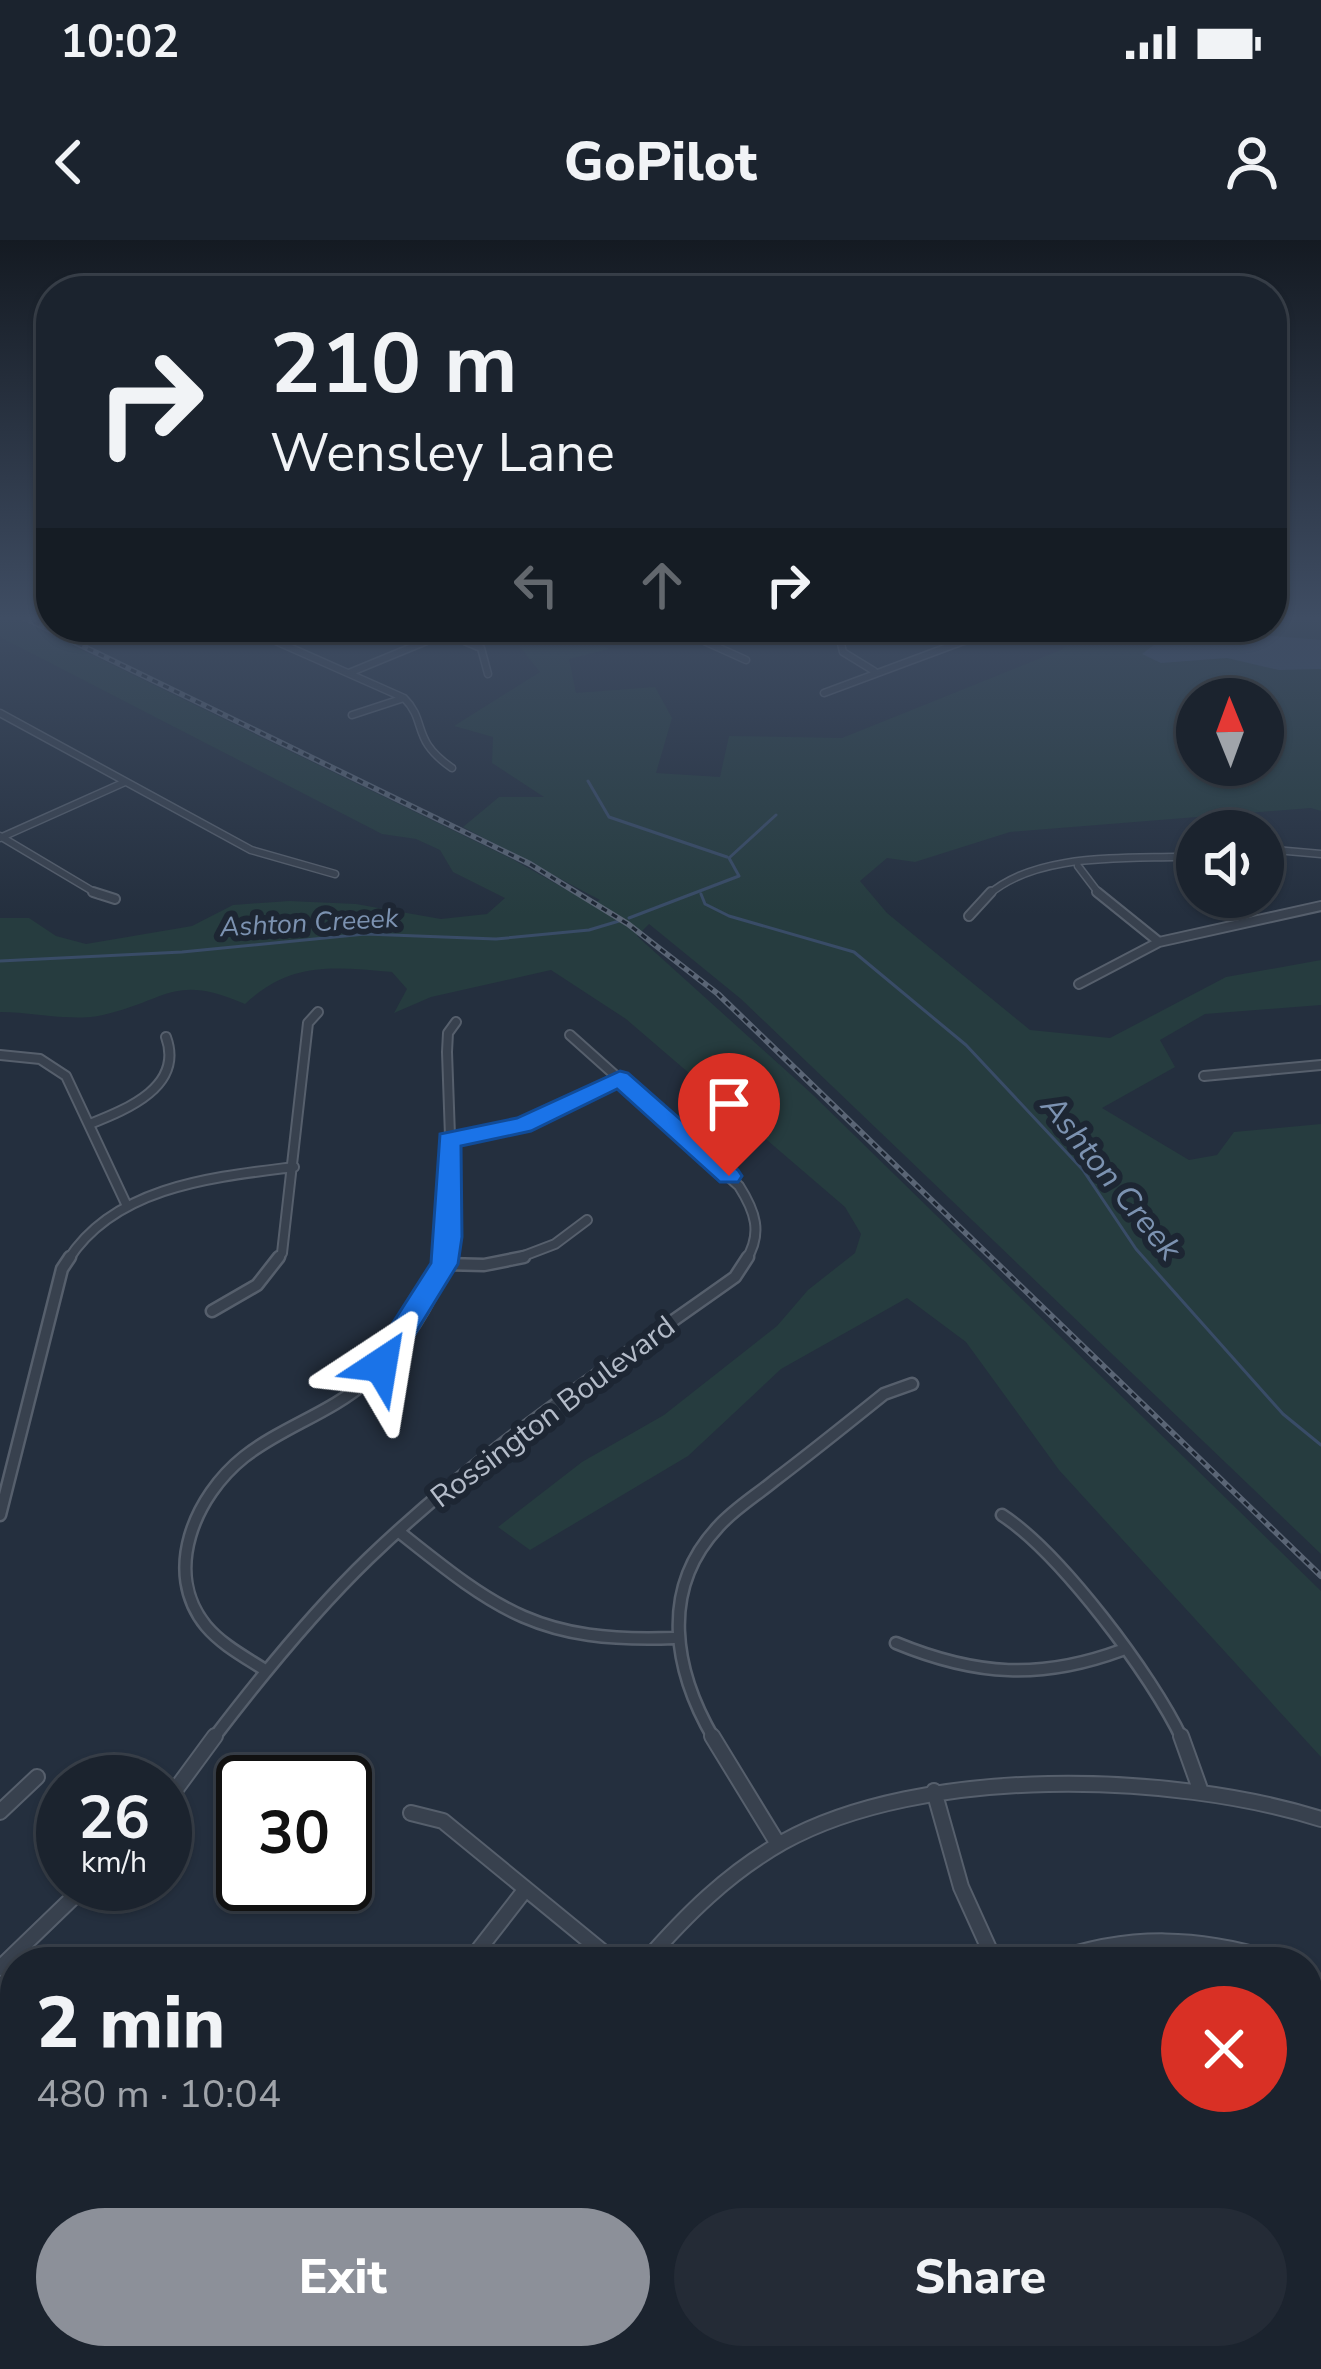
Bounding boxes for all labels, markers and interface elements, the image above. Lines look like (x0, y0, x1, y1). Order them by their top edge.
text: 10:02 (60, 12, 179, 73)
text: GoPilot (564, 125, 757, 199)
icon: back (36, 129, 102, 195)
icon: person (1219, 129, 1285, 195)
text: 210 m (270, 307, 518, 422)
icon: right (72, 324, 228, 480)
text: Wensley Lane (270, 416, 615, 490)
icon: left (503, 552, 569, 618)
icon: ahead (629, 552, 695, 618)
icon: right (755, 552, 821, 618)
north arrow (1176, 678, 1284, 786)
map controls (1176, 678, 1284, 918)
button: sound (1176, 810, 1284, 918)
water label: Ashton Creeek (218, 900, 401, 946)
pin (678, 1053, 780, 1176)
icon: arrive (696, 1071, 762, 1137)
water label: Ashton Creek (1030, 1085, 1193, 1271)
position arrow (318, 1302, 444, 1428)
street label: Rossington Boulevard (422, 1307, 684, 1517)
speed limit sign: 30 (216, 1755, 372, 1911)
text: 26 (78, 1777, 150, 1859)
text: km/h (81, 1842, 147, 1883)
text: 2 min (36, 1974, 225, 2072)
button: close (1161, 1986, 1287, 2112)
text: 480 m · 10:04 (36, 2068, 281, 2121)
button: Exit (36, 2208, 650, 2346)
button: Share (674, 2208, 1287, 2346)

